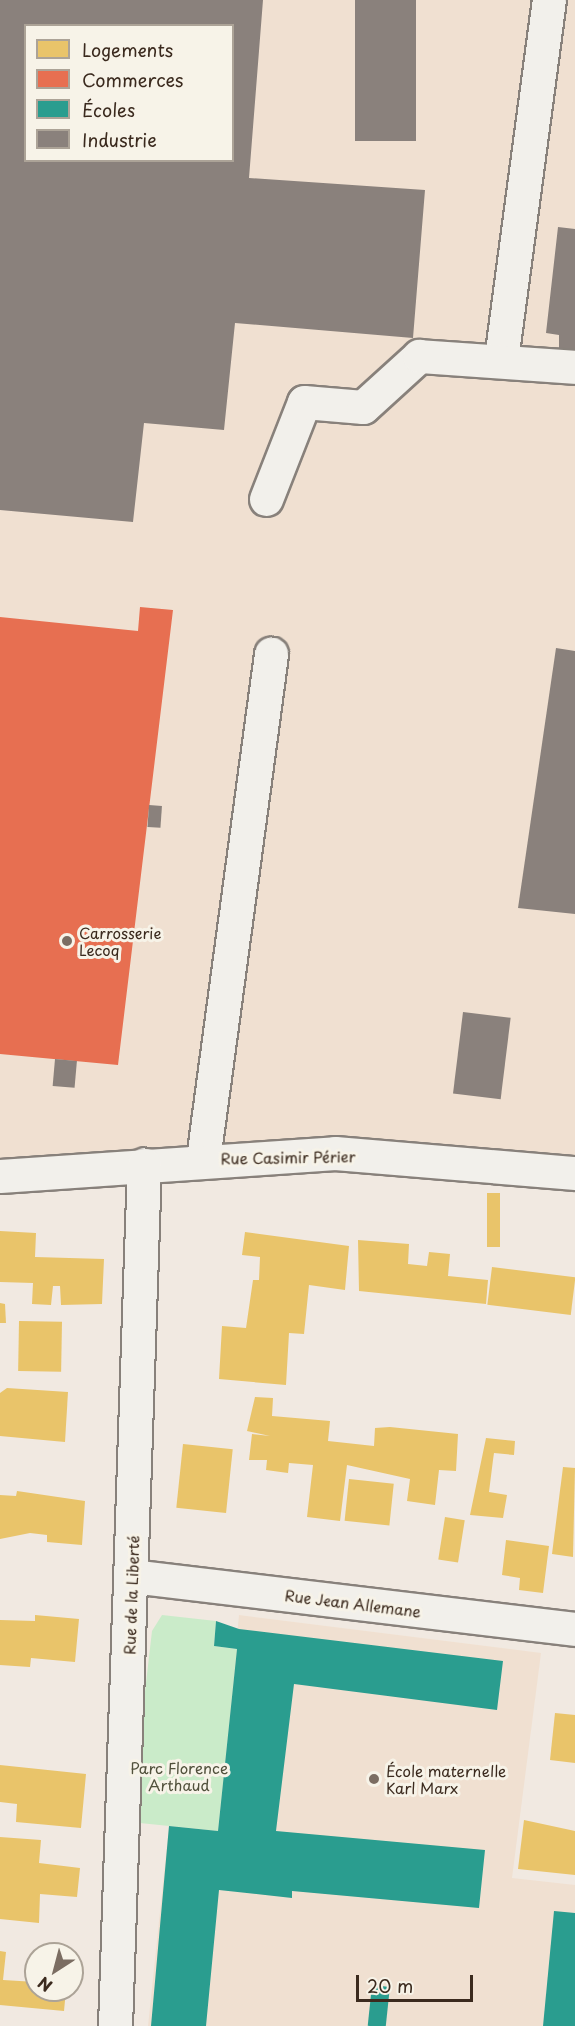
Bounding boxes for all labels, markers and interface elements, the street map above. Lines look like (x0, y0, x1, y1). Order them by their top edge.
legend (24, 24, 234, 162)
text: Logements (82, 36, 173, 63)
text: Commerces (82, 66, 183, 93)
text: Écoles (82, 96, 135, 123)
text: Industrie (82, 126, 157, 153)
place label: Carrosserie Lecoq (79, 923, 161, 958)
marker: Carrosserie Lecoq (60, 934, 74, 948)
street label: Rue Casimir Périer (220, 1147, 356, 1167)
street label: Rue de la Liberté (120, 1533, 142, 1657)
street label: Rue Jean Allemane (282, 1586, 424, 1620)
park label: Parc Florence Arthaud (130, 1758, 228, 1793)
place label: École maternelle Karl Marx (386, 1761, 507, 1796)
marker: École maternelle Karl Marx (367, 1772, 381, 1786)
north arrow (24, 1942, 84, 2002)
scale bar (359, 1963, 476, 2001)
text: N (32, 1972, 57, 1998)
text: 20 m (367, 1972, 413, 1999)

